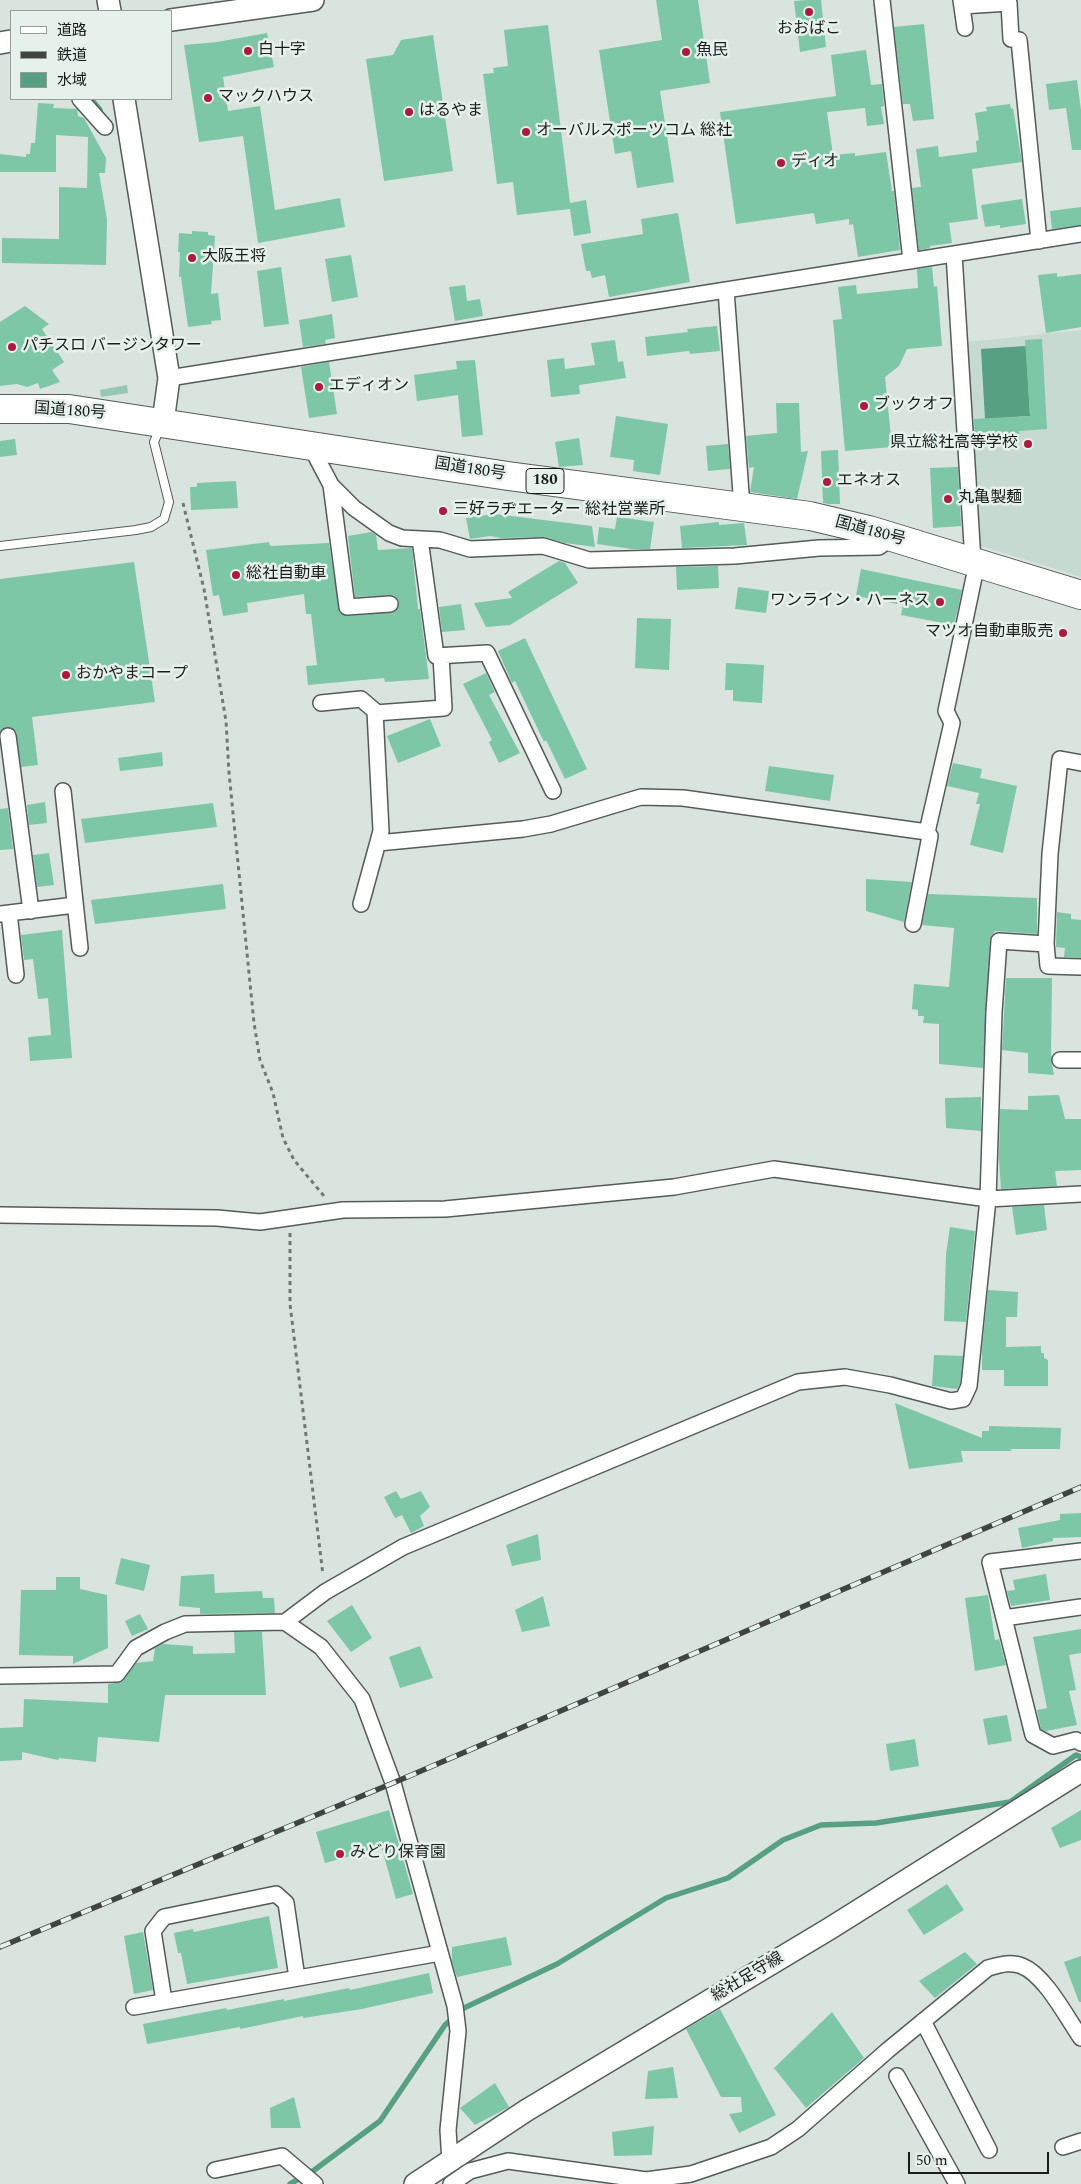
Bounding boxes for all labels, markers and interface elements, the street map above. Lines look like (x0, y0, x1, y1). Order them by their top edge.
marker: おおばこ (803, 6, 815, 18)
legend (10, 10, 172, 100)
text: 道路 (57, 19, 87, 42)
place label: おおばこ (777, 20, 841, 40)
place label: 白十字 (258, 41, 306, 61)
place label: 魚民 (696, 42, 728, 62)
text: 鉄道 (57, 44, 87, 67)
marker: 白十字 (242, 45, 254, 57)
marker: 魚民 (680, 46, 692, 58)
text: 水域 (57, 69, 87, 92)
place label: マックハウス (218, 88, 314, 108)
marker: マックハウス (202, 92, 214, 104)
place label: はるやま (419, 102, 483, 122)
marker: はるやま (403, 106, 415, 118)
place label: オーバルスポーツコム 総社 (536, 122, 732, 142)
marker: オーバルスポーツコム 総社 (520, 126, 532, 138)
place label: ディオ (791, 153, 839, 173)
marker: ディオ (775, 157, 787, 169)
place label: 大阪王将 (202, 248, 266, 268)
marker: 大阪王将 (186, 252, 198, 264)
place label: パチスロ バージンタワー (22, 337, 202, 357)
marker: パチスロ バージンタワー (6, 341, 18, 353)
place label: エディオン (329, 377, 409, 397)
marker: エディオン (313, 381, 325, 393)
place label: ブックオフ (874, 396, 954, 416)
street label: 国道180号 (33, 400, 107, 424)
marker: ブックオフ (858, 400, 870, 412)
place label: 県立総社高等学校 (890, 434, 1018, 454)
marker: 県立総社高等学校 (1022, 438, 1034, 450)
street label: 国道180号 (433, 455, 507, 485)
road number: 180 (526, 468, 564, 494)
place label: エネオス (837, 472, 901, 492)
marker: エネオス (821, 476, 833, 488)
place label: 丸亀製麺 (958, 489, 1022, 509)
marker: 丸亀製麺 (942, 493, 954, 505)
place label: 三好ラヂエーター 総社営業所 (453, 501, 665, 521)
marker: 三好ラヂエーター 総社営業所 (437, 505, 449, 517)
street label: 国道180号 (833, 513, 907, 551)
place label: 総社自動車 (246, 565, 326, 585)
marker: 総社自動車 (230, 569, 242, 581)
place label: ワンライン・ハーネス (770, 592, 930, 612)
marker: ワンライン・ハーネス (934, 596, 946, 608)
place label: マツオ自動車販売 (925, 623, 1053, 643)
marker: マツオ自動車販売 (1057, 627, 1069, 639)
place label: おかやまコープ (76, 665, 188, 685)
marker: おかやまコープ (60, 669, 72, 681)
place label: みどり保育園 (350, 1844, 446, 1864)
marker: みどり保育園 (334, 1848, 346, 1860)
street label: 総社足守線 (709, 1949, 787, 2007)
scale bar (911, 2142, 1052, 2174)
text: 50 m (916, 2149, 948, 2172)

